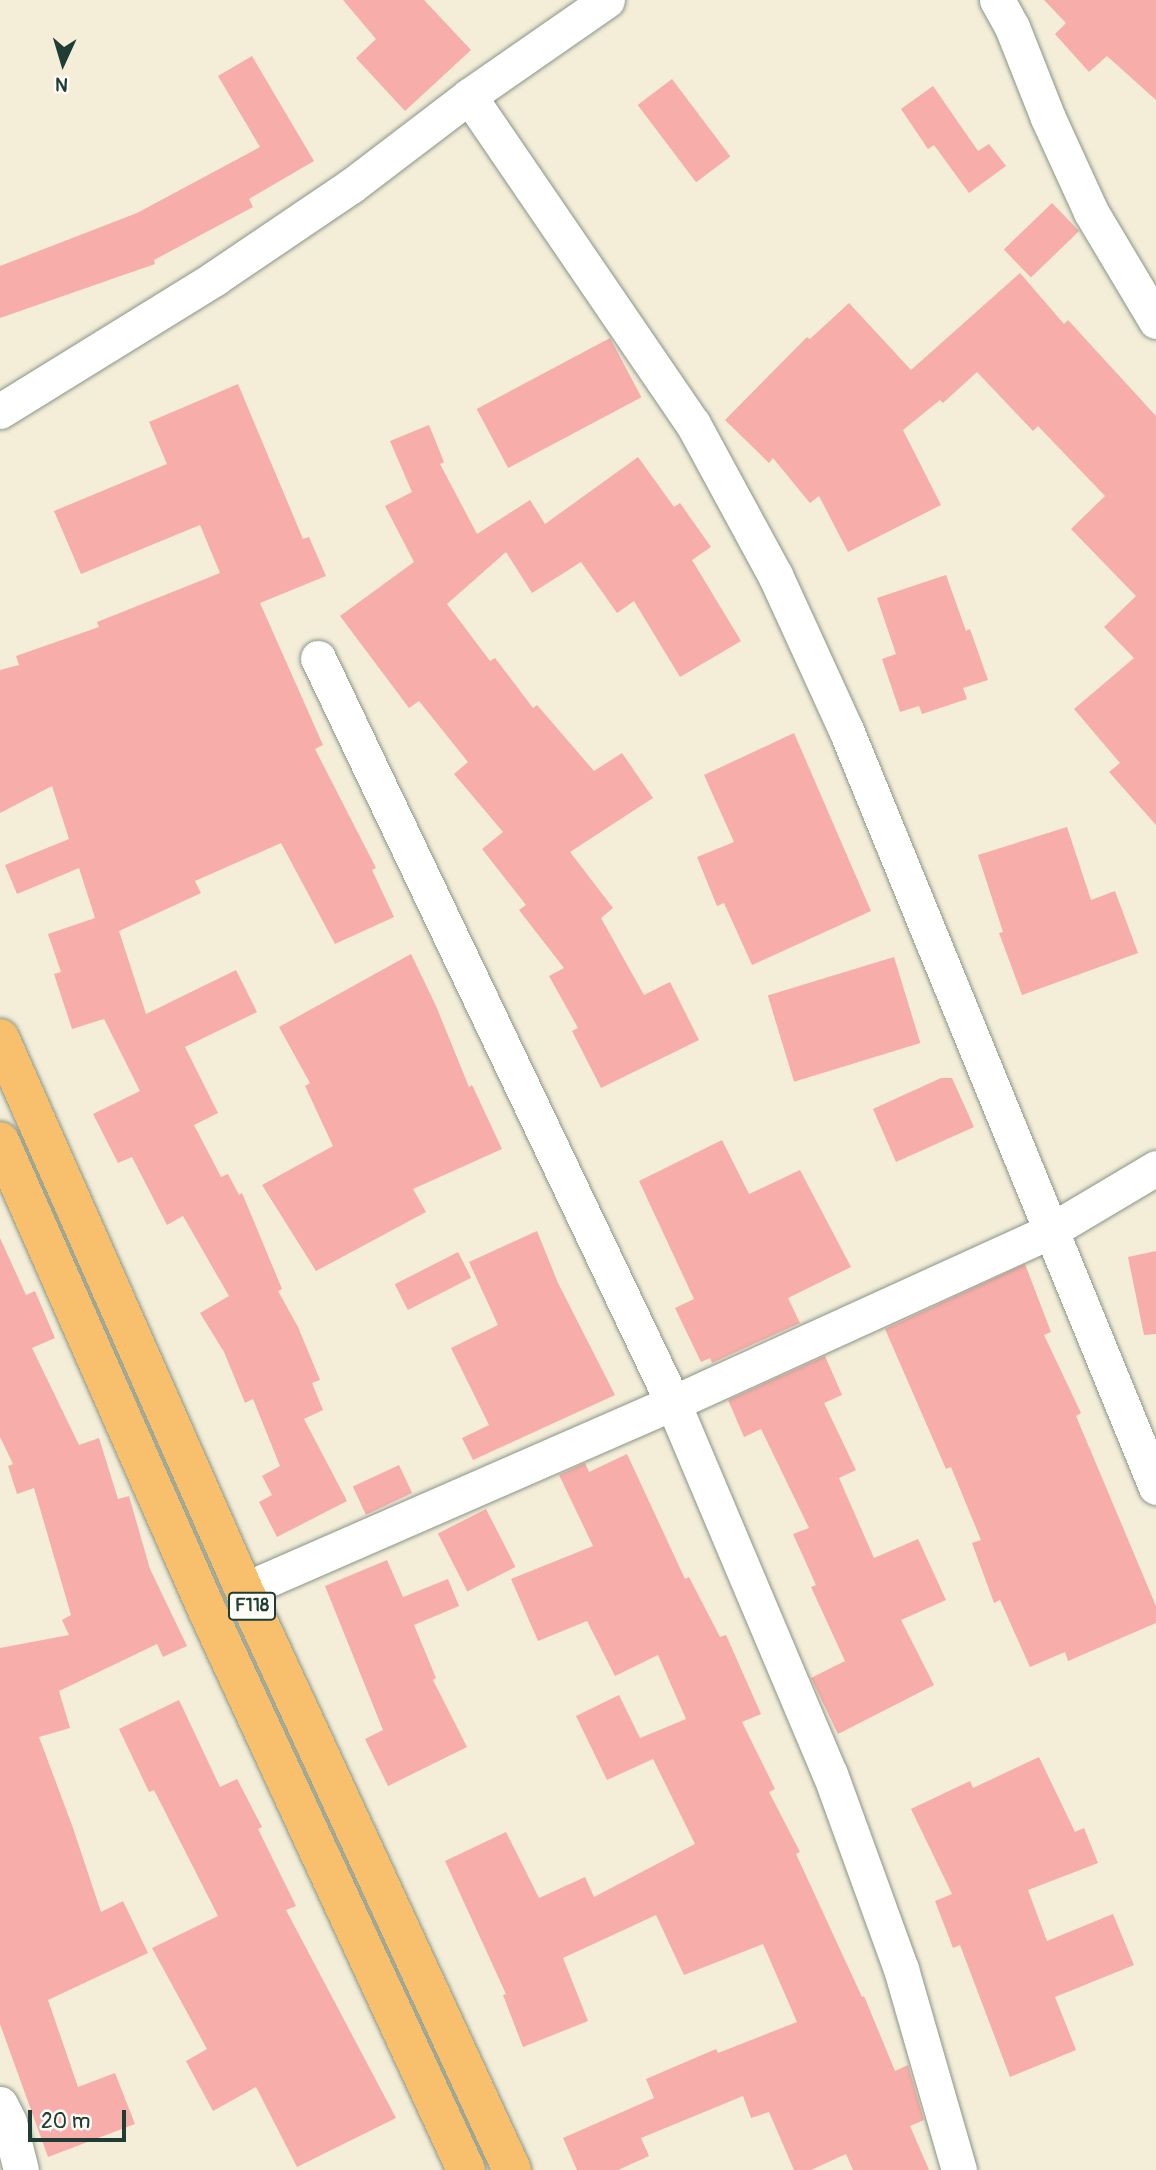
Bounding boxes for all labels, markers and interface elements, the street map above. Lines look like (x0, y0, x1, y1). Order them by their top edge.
north arrow (28, 28, 98, 98)
text: N (54, 72, 69, 96)
road number: F118 (228, 1591, 276, 1620)
scale bar (32, 2096, 130, 2140)
text: 20 m (41, 2108, 90, 2135)

